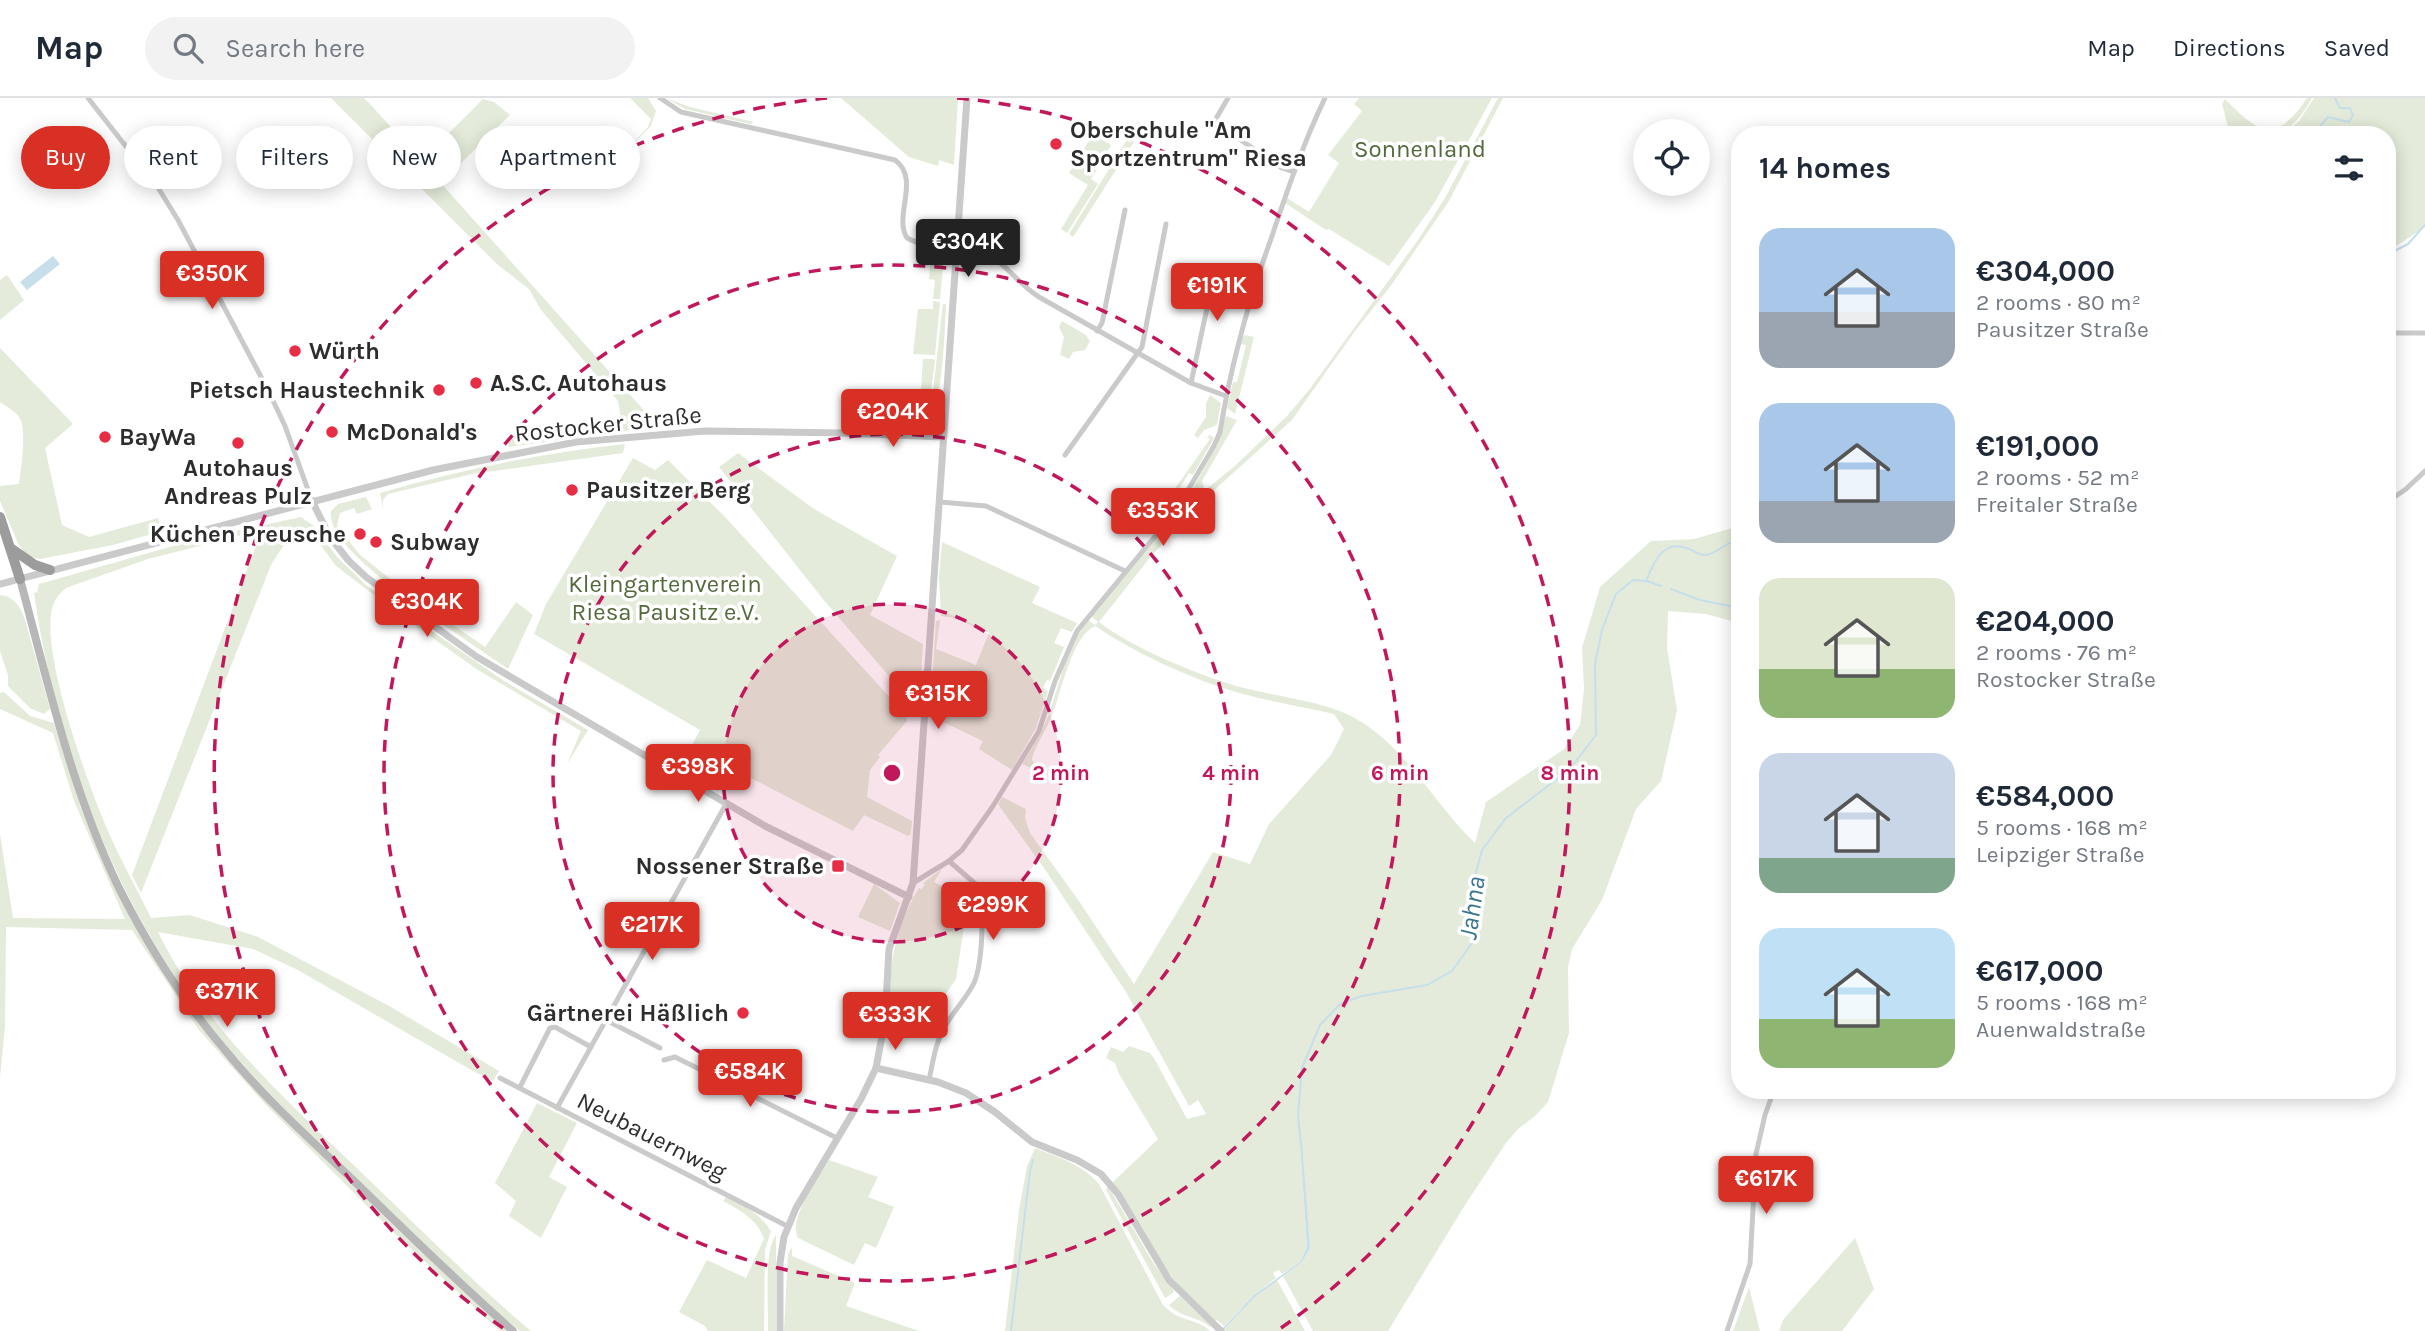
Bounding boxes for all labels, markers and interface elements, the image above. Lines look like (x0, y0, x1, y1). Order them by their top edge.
search box (145, 17, 635, 80)
text: Map (35, 29, 103, 67)
icon: search (169, 29, 207, 67)
text: Search here (225, 33, 365, 64)
text: Map (2087, 34, 2135, 62)
text: Directions (2173, 34, 2286, 62)
text: Saved (2324, 34, 2390, 62)
place label: Oberschule "Am Sportzentrum" Riesa (1070, 116, 1307, 172)
map controls (1633, 119, 1710, 196)
button: locate (1633, 119, 1710, 196)
chip: Buy (21, 126, 110, 189)
chip: Rent (124, 126, 222, 189)
chip: Filters (236, 126, 353, 189)
chip: New (367, 126, 461, 189)
chip: Apartment (475, 126, 640, 189)
park label: Sonnenland (1354, 135, 1486, 163)
marker: Oberschule "Am Sportzentrum" Riesa (1048, 136, 1064, 152)
icon: filters (2330, 149, 2368, 187)
text: 14 homes (1759, 150, 1891, 186)
pin: €304K (919, 220, 1017, 279)
text: €304K (932, 228, 1004, 255)
pin: €350K (163, 252, 261, 311)
text: €304,000 (1976, 253, 2115, 289)
icon: home (1815, 256, 1899, 340)
text: €350K (176, 260, 248, 287)
pin: €191K (1168, 264, 1266, 323)
text: €191K (1187, 272, 1247, 299)
text: 2 rooms · 80 m² (1976, 289, 2141, 316)
text: Pausitzer Straße (1976, 316, 2149, 343)
place label: Würth (309, 337, 380, 365)
marker: Würth (287, 343, 303, 359)
place label: A.S.C. Autohaus (490, 369, 667, 397)
marker: A.S.C. Autohaus (468, 375, 484, 391)
place label: Pietsch Haustechnik (189, 376, 425, 404)
marker: Pietsch Haustechnik (431, 382, 447, 398)
pin: €204K (844, 390, 942, 449)
text: €204K (857, 398, 929, 425)
street label: Rostocker Straße (513, 400, 703, 448)
place label: McDonald's (346, 418, 478, 446)
place label: BayWa (119, 423, 196, 451)
marker: McDonald's (324, 424, 340, 440)
text: €191,000 (1976, 428, 2099, 464)
marker: BayWa (97, 429, 113, 445)
icon: home (1815, 431, 1899, 515)
marker: Autohaus Andreas Pulz (230, 435, 246, 451)
place label: Autohaus Andreas Pulz (164, 454, 312, 510)
text: 2 rooms · 52 m² (1976, 464, 2139, 491)
place label: Pausitzer Berg (586, 476, 751, 504)
marker: Pausitzer Berg (564, 482, 580, 498)
pin: €353K (1114, 489, 1212, 548)
text: Freitaler Straße (1976, 491, 2138, 518)
text: €353K (1127, 497, 1199, 524)
place label: Küchen Preusche (150, 520, 346, 548)
marker: Küchen Preusche (352, 526, 368, 542)
place label: Subway (390, 528, 479, 556)
marker: Subway (368, 534, 384, 550)
park label: Kleingartenverein Riesa Pausitz e.V. (568, 570, 762, 626)
pin: €304K (378, 580, 476, 639)
text: €304K (391, 588, 463, 615)
text: €204,000 (1976, 603, 2115, 639)
icon: home (1815, 606, 1899, 690)
text: 2 rooms · 76 m² (1976, 639, 2137, 666)
text: Rostocker Straße (1976, 666, 2156, 693)
pin: €315K (889, 672, 987, 731)
text: €315K (905, 680, 971, 707)
pin: €398K (649, 744, 747, 804)
text: €398K (662, 753, 734, 780)
centre of rings (880, 761, 904, 785)
text: 2 min (1032, 761, 1090, 785)
text: 4 min (1202, 761, 1260, 785)
text: 6 min (1371, 761, 1429, 785)
text: 8 min (1541, 761, 1599, 785)
text: €584,000 (1976, 778, 2114, 814)
icon: home (1815, 781, 1899, 865)
text: 5 rooms · 168 m² (1976, 814, 2148, 841)
text: Leipziger Straße (1976, 841, 2145, 868)
place label: Nossener Straße (635, 852, 824, 880)
marker: Nossener Straße (830, 858, 846, 874)
water label: Jahna (1452, 874, 1492, 942)
pin: €299K (944, 882, 1042, 942)
text: €299K (957, 891, 1029, 918)
pin: €217K (603, 902, 701, 962)
text: €217K (620, 911, 684, 938)
text: €617,000 (1976, 953, 2103, 989)
icon: home (1815, 956, 1899, 1040)
pin: €371K (178, 970, 276, 1029)
text: €371K (195, 978, 259, 1005)
text: 5 rooms · 168 m² (1976, 989, 2148, 1016)
pin: €333K (846, 992, 944, 1052)
place label: Gärtnerei Häßlich (527, 999, 729, 1027)
text: €333K (859, 1001, 931, 1028)
marker: Gärtnerei Häßlich (735, 1005, 751, 1021)
text: Auenwaldstraße (1976, 1016, 2146, 1043)
pin: €584K (701, 1049, 799, 1109)
text: €584K (714, 1058, 786, 1085)
street label: Neubauernweg (573, 1086, 732, 1186)
pin: €617K (1717, 1156, 1815, 1216)
text: €617K (1734, 1165, 1798, 1192)

